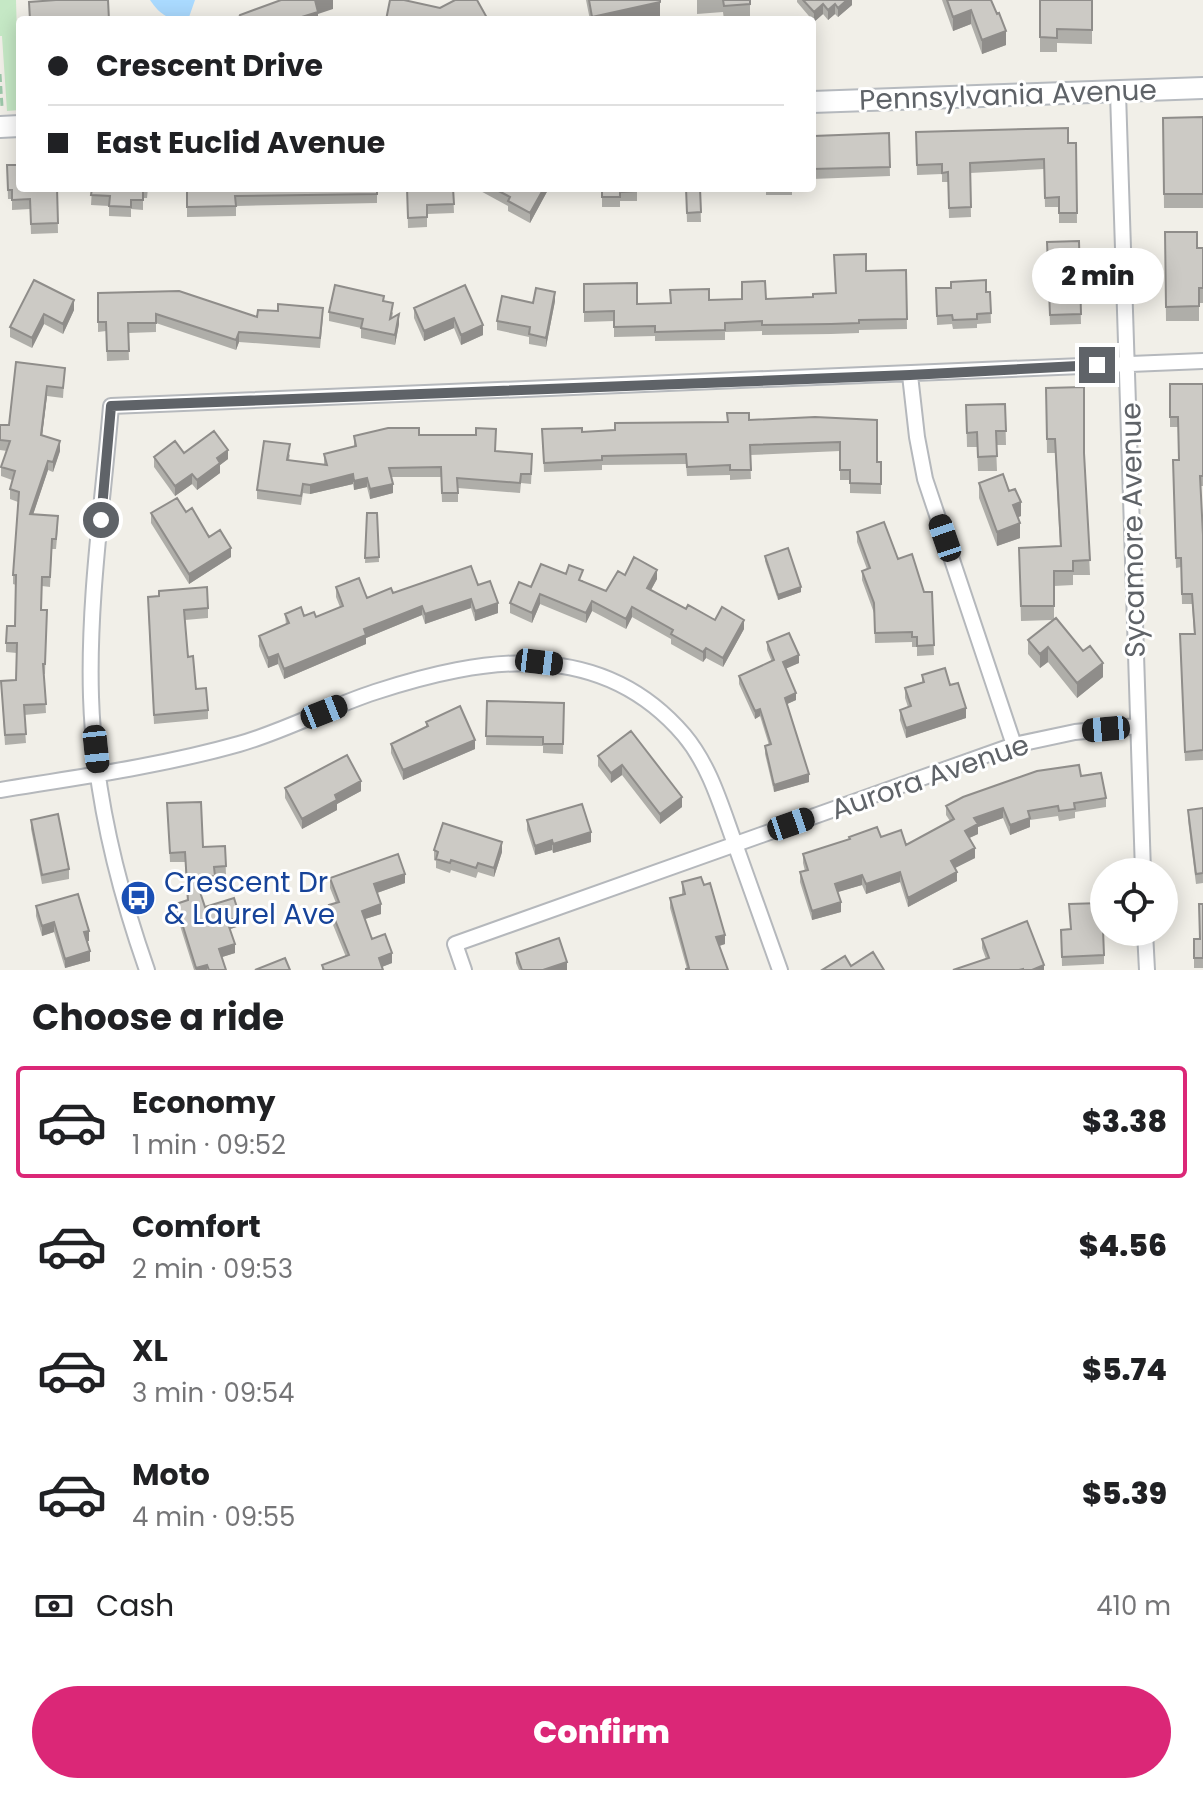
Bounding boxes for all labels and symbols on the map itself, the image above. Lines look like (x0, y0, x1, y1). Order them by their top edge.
street label: Pennsylvania Avenue (859, 70, 1157, 120)
callout: 2 min (1031, 249, 1163, 305)
route end (1079, 347, 1115, 383)
street label: Sycamore Avenue (1111, 402, 1155, 658)
route start (83, 502, 119, 538)
car (926, 511, 964, 565)
car (514, 647, 564, 677)
car (297, 692, 351, 732)
car (1081, 715, 1131, 743)
car (82, 724, 110, 774)
street label: Aurora Avenue (826, 725, 1034, 829)
car (764, 805, 818, 843)
place label: Crescent Dr & Laurel Ave (164, 863, 335, 934)
bus stop icon: Crescent Dr & Laurel Ave (119, 879, 157, 917)

